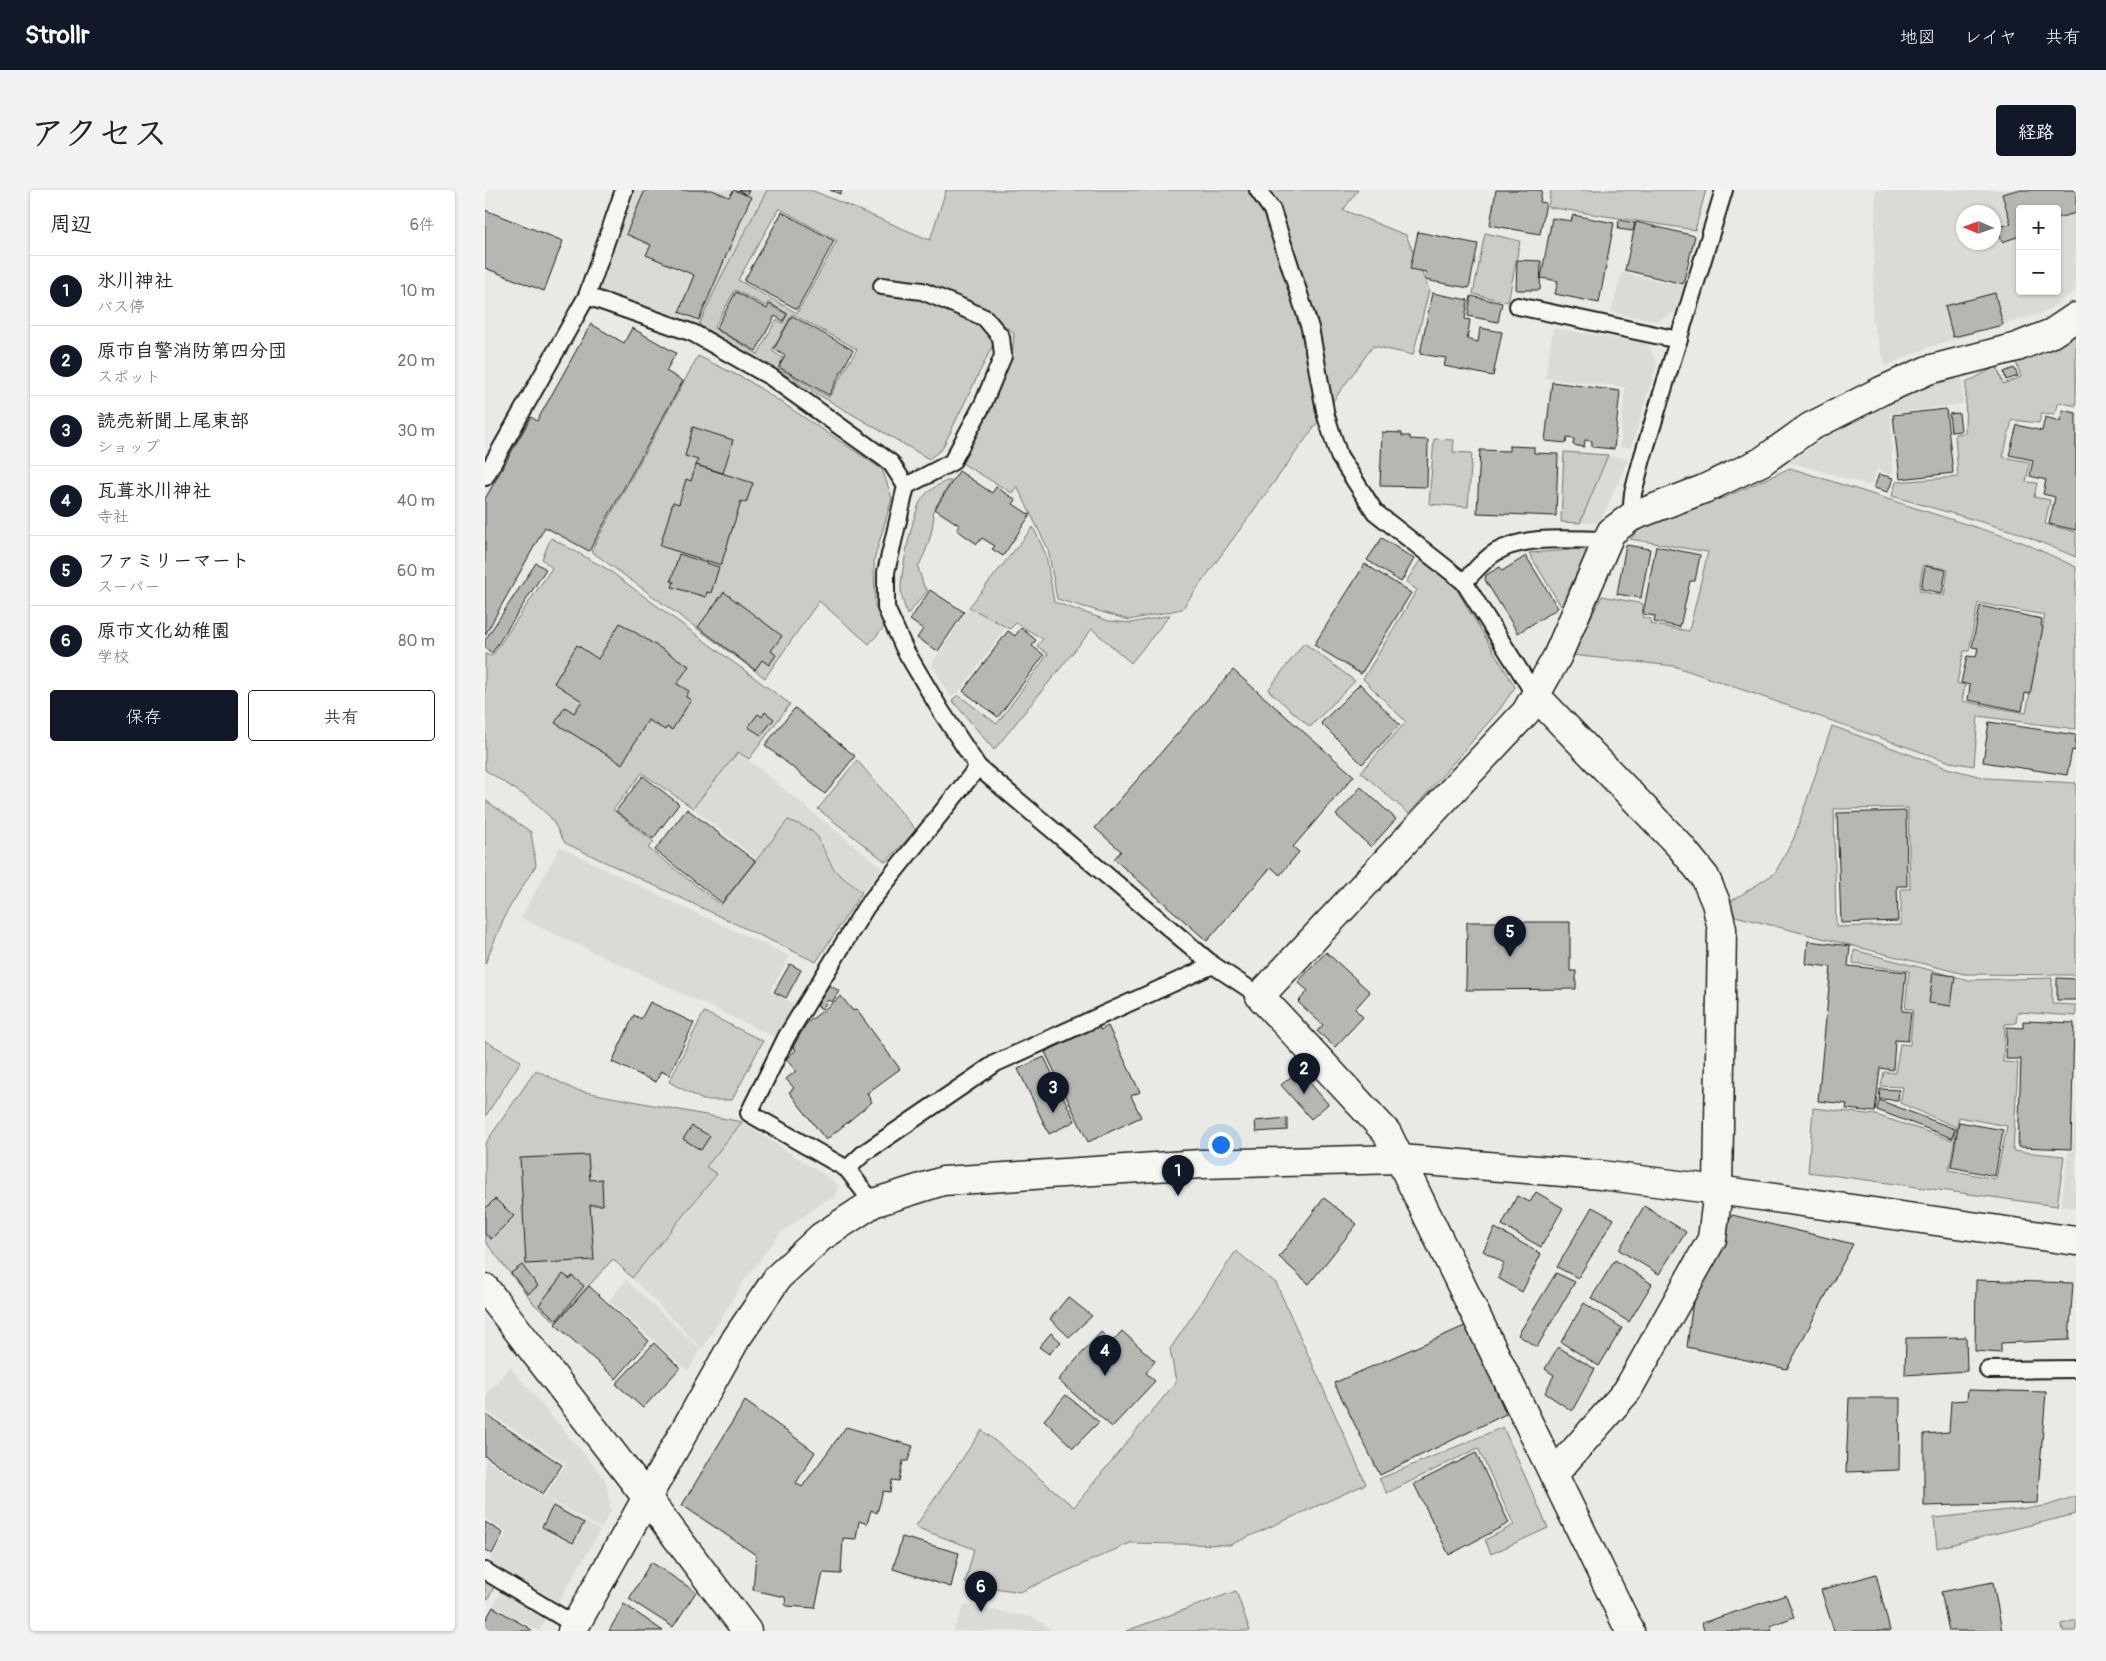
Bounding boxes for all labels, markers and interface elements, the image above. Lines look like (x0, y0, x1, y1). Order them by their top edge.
text: Strollr (25, 21, 90, 50)
text: 地図 (1900, 26, 1936, 49)
text: レイヤ (1964, 26, 2017, 49)
text: 共有 (2045, 26, 2081, 49)
button: 経路 (1996, 105, 2076, 156)
text: アクセス (30, 112, 168, 156)
north arrow (1956, 205, 2001, 250)
map controls (2016, 205, 2061, 295)
button: + (2016, 205, 2061, 250)
text: 周辺 (50, 211, 92, 238)
text: 6件 (410, 215, 435, 235)
button: − (2016, 250, 2061, 295)
text: 氷川神社 (97, 269, 173, 293)
text: 1 (63, 281, 69, 301)
text: 10 m (400, 281, 435, 301)
text: バス停 (97, 297, 145, 317)
text: 原市自警消防第四分団 (97, 339, 287, 363)
text: 2 (62, 351, 70, 371)
text: 20 m (397, 351, 435, 371)
text: スポット (97, 367, 161, 387)
text: 読売新聞上尾東部 (97, 409, 249, 433)
text: 3 (62, 421, 70, 441)
text: 30 m (397, 421, 435, 441)
text: ショップ (97, 437, 160, 457)
text: 瓦葺氷川神社 (97, 479, 211, 503)
text: 4 (61, 491, 71, 511)
text: 40 m (397, 491, 435, 511)
text: 寺社 (97, 507, 129, 527)
text: ファミリーマート (97, 549, 250, 573)
text: 5 (62, 561, 70, 581)
text: 60 m (397, 561, 435, 581)
text: スーパー (97, 577, 160, 597)
text: 原市文化幼稚園 (97, 619, 230, 643)
text: 6 (61, 631, 71, 651)
text: 80 m (398, 631, 435, 651)
text: 学校 (97, 647, 129, 667)
button: 保存 (50, 690, 238, 741)
button: 共有 (248, 690, 435, 741)
pin: 5 (1494, 916, 1526, 957)
pin: 2 (1288, 1053, 1320, 1094)
pin: 3 (1037, 1072, 1069, 1113)
your location (1208, 1132, 1234, 1158)
pin: 1 (1162, 1155, 1194, 1196)
pin: 4 (1089, 1335, 1121, 1376)
pin: 6 (965, 1571, 997, 1612)

